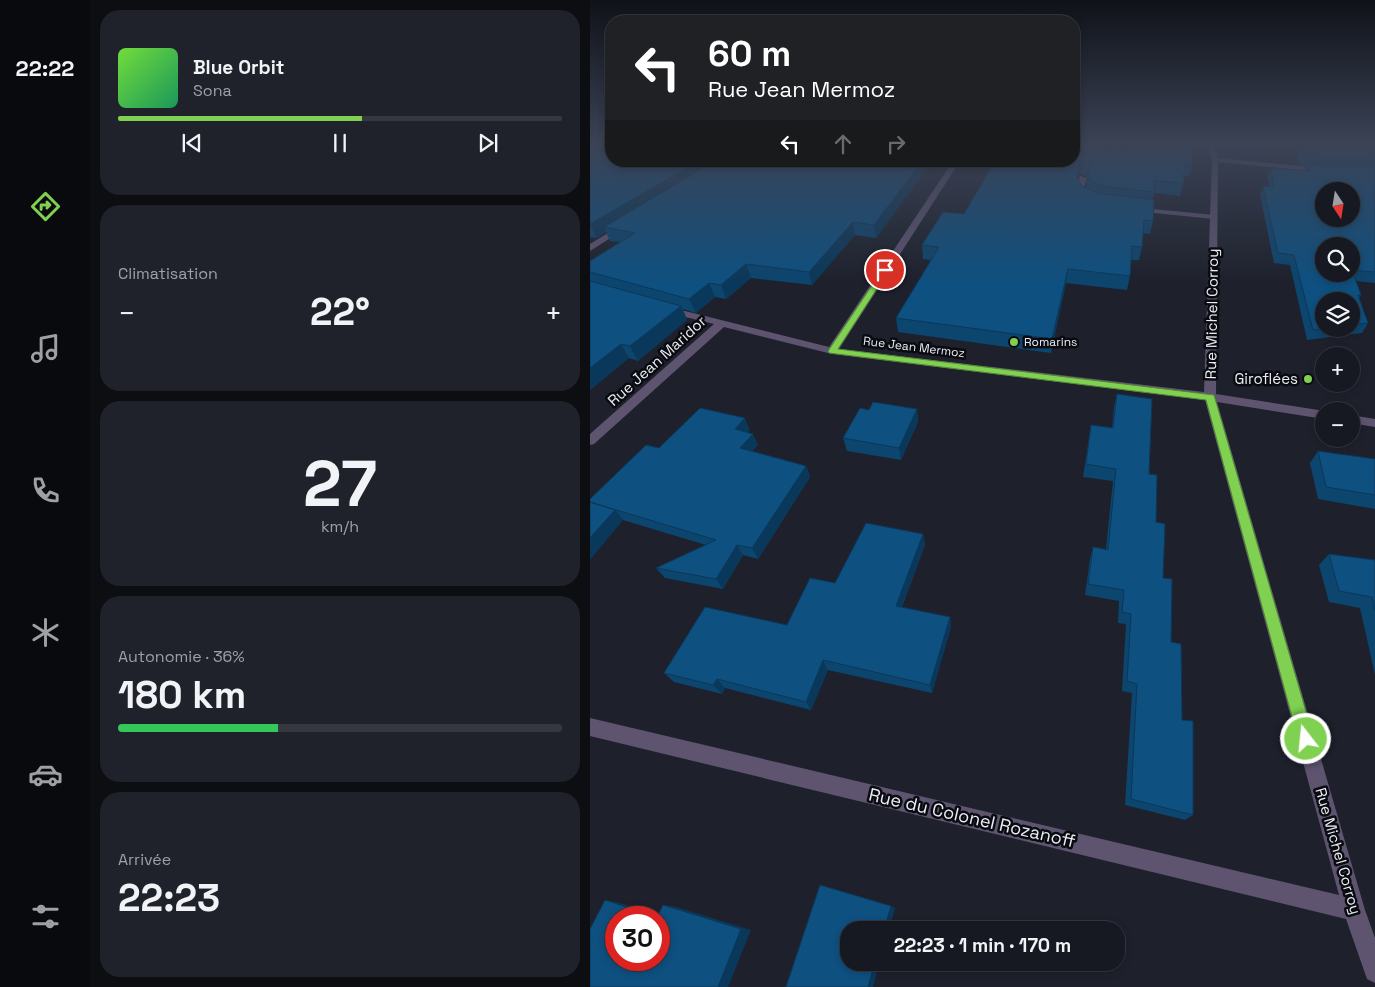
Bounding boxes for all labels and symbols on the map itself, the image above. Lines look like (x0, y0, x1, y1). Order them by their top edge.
north arrow (1315, 182, 1360, 228)
street label: Rue Michel Corroy (1201, 248, 1222, 380)
pin (864, 249, 906, 291)
street label: Rue Jean Maridor (604, 311, 710, 410)
street label: Rue Jean Mermoz (862, 333, 966, 361)
place label: Romarins (1024, 334, 1077, 350)
marker: Romarins (1008, 336, 1020, 348)
place label: Giroflées (1234, 369, 1298, 388)
marker: Giroflées (1302, 373, 1314, 385)
position arrow (1279, 712, 1331, 764)
street label: Rue du Colonel Rozanoff (867, 783, 1078, 853)
street label: Rue Michel Corroy (1311, 785, 1366, 916)
speed limit sign: 30 (605, 906, 670, 971)

